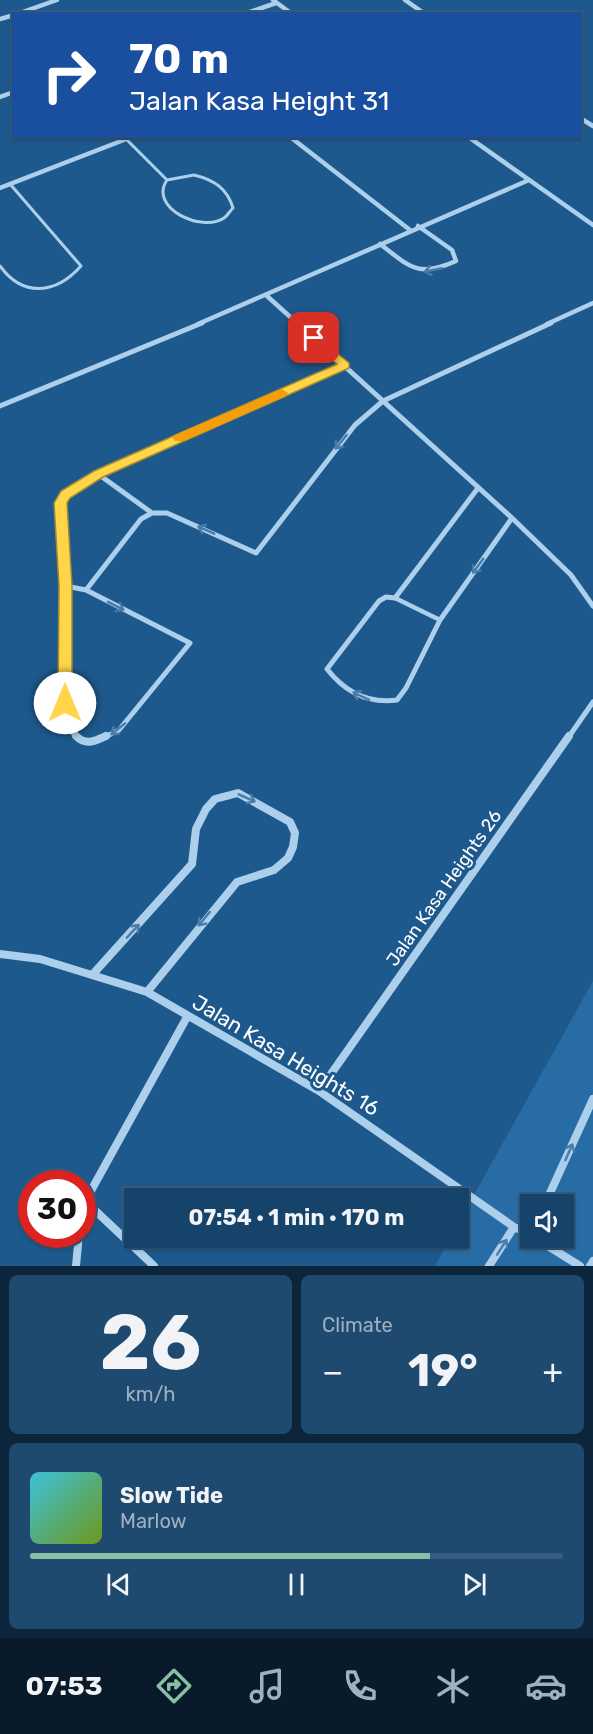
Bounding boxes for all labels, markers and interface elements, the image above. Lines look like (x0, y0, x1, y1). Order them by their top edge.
text: 70 m (129, 34, 229, 84)
icon: right (30, 36, 108, 114)
text: Jalan Kasa Height 31 (129, 85, 389, 117)
one-way arrow (424, 265, 443, 276)
pin (288, 312, 339, 363)
icon: arrive (297, 321, 330, 354)
one-way arrow (335, 434, 348, 450)
one-way arrow (198, 524, 216, 536)
one-way arrow (472, 557, 484, 573)
one-way arrow (107, 600, 125, 612)
position arrow (33, 671, 97, 735)
one-way arrow (352, 689, 370, 701)
one-way arrow (110, 722, 126, 735)
one-way arrow (238, 792, 256, 804)
street label: Jalan Kasa Heights 26 (382, 805, 506, 970)
one-way arrow (198, 911, 211, 927)
one-way arrow (126, 924, 140, 939)
street label: Jalan Kasa Heights 16 (188, 989, 384, 1121)
one-way arrow (564, 1143, 575, 1161)
speed limit sign: 30 (18, 1170, 96, 1248)
map controls (520, 1194, 574, 1248)
button: sound (520, 1194, 574, 1248)
text: 07:54 · 1 min · 170 m (188, 1204, 405, 1231)
one-way arrow (496, 1239, 508, 1255)
text: 26 (100, 1296, 201, 1389)
text: Climate (322, 1313, 393, 1337)
text: 19° (408, 1344, 478, 1397)
text: − (322, 1352, 343, 1391)
text: + (542, 1352, 563, 1391)
text: km/h (126, 1382, 175, 1406)
text: Slow Tide (120, 1482, 223, 1509)
text: Marlow (120, 1509, 187, 1533)
icon: previous (102, 1568, 135, 1601)
icon: pause (280, 1568, 313, 1601)
icon: next (458, 1568, 491, 1601)
icon: directions (153, 1665, 195, 1707)
icon: music (246, 1665, 288, 1707)
icon: phone (339, 1665, 381, 1707)
icon: climate (432, 1665, 474, 1707)
icon: car (525, 1665, 567, 1707)
text: 07:53 (26, 1670, 102, 1702)

